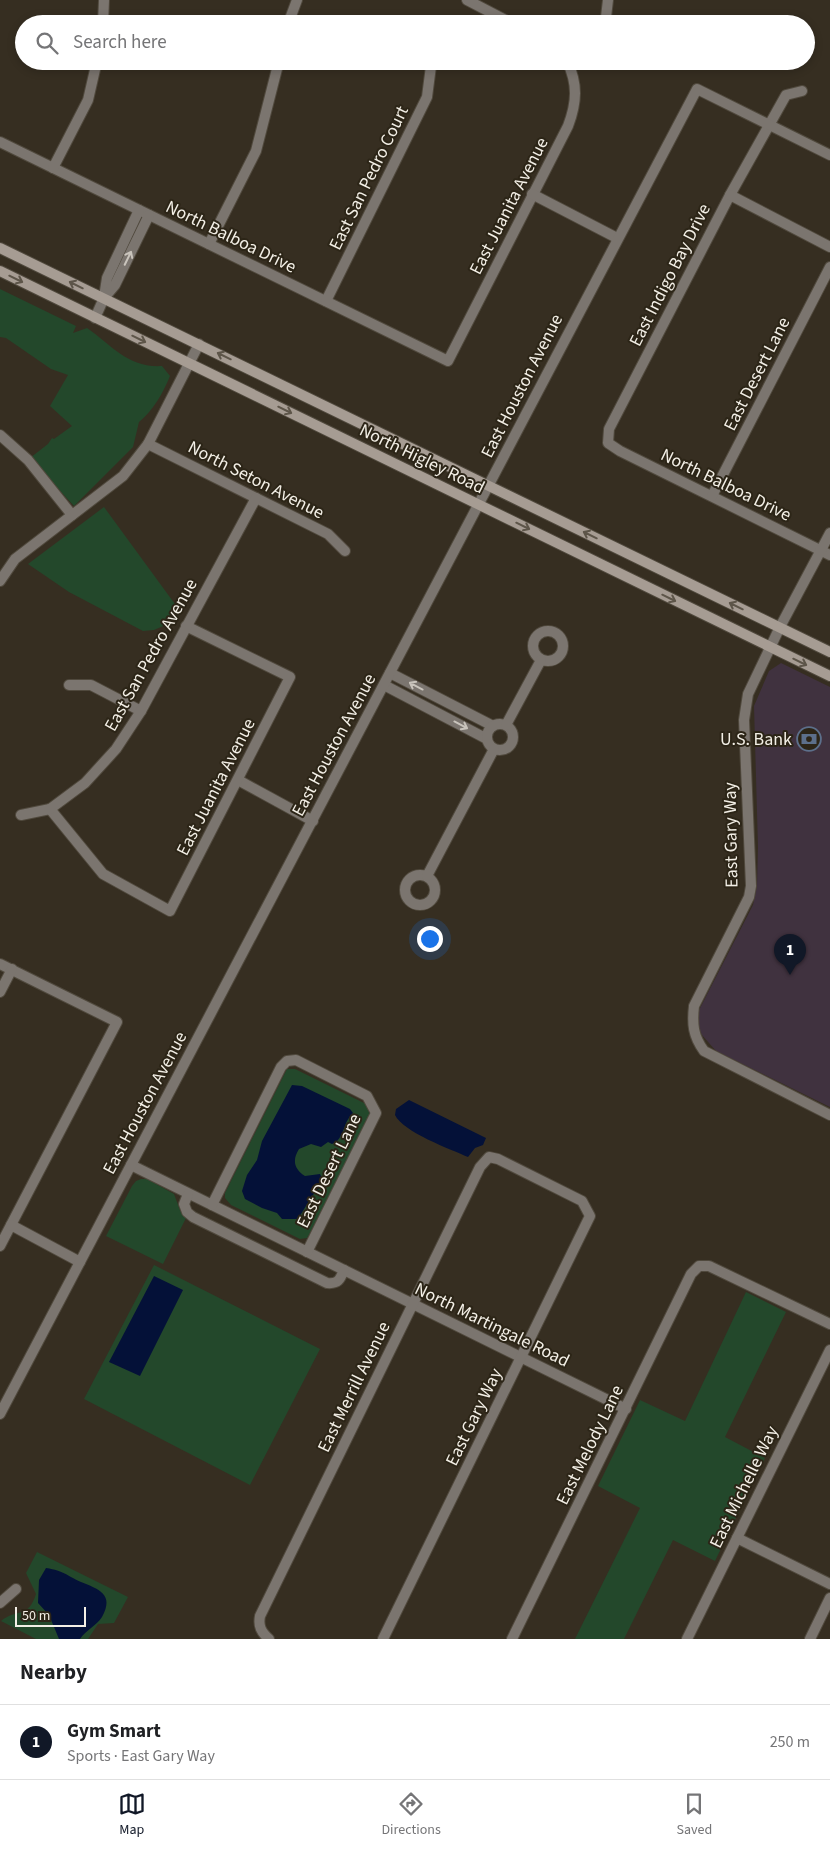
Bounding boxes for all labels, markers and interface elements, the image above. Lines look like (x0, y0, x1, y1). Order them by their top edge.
search box (15, 15, 815, 70)
icon: search (33, 29, 61, 57)
text: Search here (73, 29, 167, 56)
street label: East San Pedro Court (323, 102, 415, 254)
street label: East Juanita Avenue (464, 133, 554, 279)
street label: North Balboa Drive (161, 195, 301, 280)
street label: East Indigo Bay Drive (623, 199, 717, 351)
one-way arrow (124, 251, 134, 266)
one-way arrow (8, 275, 23, 285)
one-way arrow (69, 279, 84, 289)
street label: East Houston Avenue (475, 310, 569, 462)
street label: East Desert Lane (718, 313, 796, 435)
one-way arrow (131, 334, 146, 344)
one-way arrow (217, 351, 232, 361)
one-way arrow (277, 406, 292, 415)
street label: North Higley Road (355, 418, 489, 500)
street label: North Seton Avenue (183, 435, 329, 525)
street label: North Balboa Drive (656, 443, 796, 528)
one-way arrow (515, 522, 530, 531)
one-way arrow (583, 529, 598, 539)
street label: East San Pedro Avenue (99, 574, 203, 736)
one-way arrow (661, 594, 676, 603)
one-way arrow (729, 601, 744, 610)
one-way arrow (792, 657, 807, 667)
street label: East Houston Avenue (286, 669, 382, 821)
one-way arrow (409, 681, 424, 690)
street label: East Juanita Avenue (171, 714, 261, 860)
one-way arrow (453, 721, 468, 730)
bank icon: U.S. Bank (796, 726, 822, 752)
place label: U.S. Bank (720, 727, 792, 752)
street label: East Gary Way (718, 781, 744, 888)
your location (417, 926, 443, 952)
pin: 1 (774, 934, 806, 975)
street label: East Houston Avenue (97, 1027, 193, 1179)
street label: East Desert Lane (290, 1110, 368, 1232)
street label: North Martingale Road (410, 1277, 574, 1373)
street label: East Merrill Avenue (312, 1317, 397, 1457)
street label: East Gary Way (440, 1364, 509, 1470)
street label: East Melody Lane (550, 1381, 630, 1509)
street label: East Michelle Way (704, 1421, 785, 1552)
scale bar (15, 1604, 86, 1627)
text: 50 m (22, 1606, 50, 1626)
text: Nearby (20, 1657, 87, 1687)
text: Gym Smart (67, 1718, 161, 1745)
text: 1 (32, 1731, 40, 1753)
text: 250 m (770, 1731, 810, 1753)
text: Sports · East Gary Way (67, 1745, 215, 1767)
tab: Map (118, 1790, 146, 1840)
tab: Directions (382, 1790, 441, 1840)
tab: Saved (676, 1790, 712, 1840)

